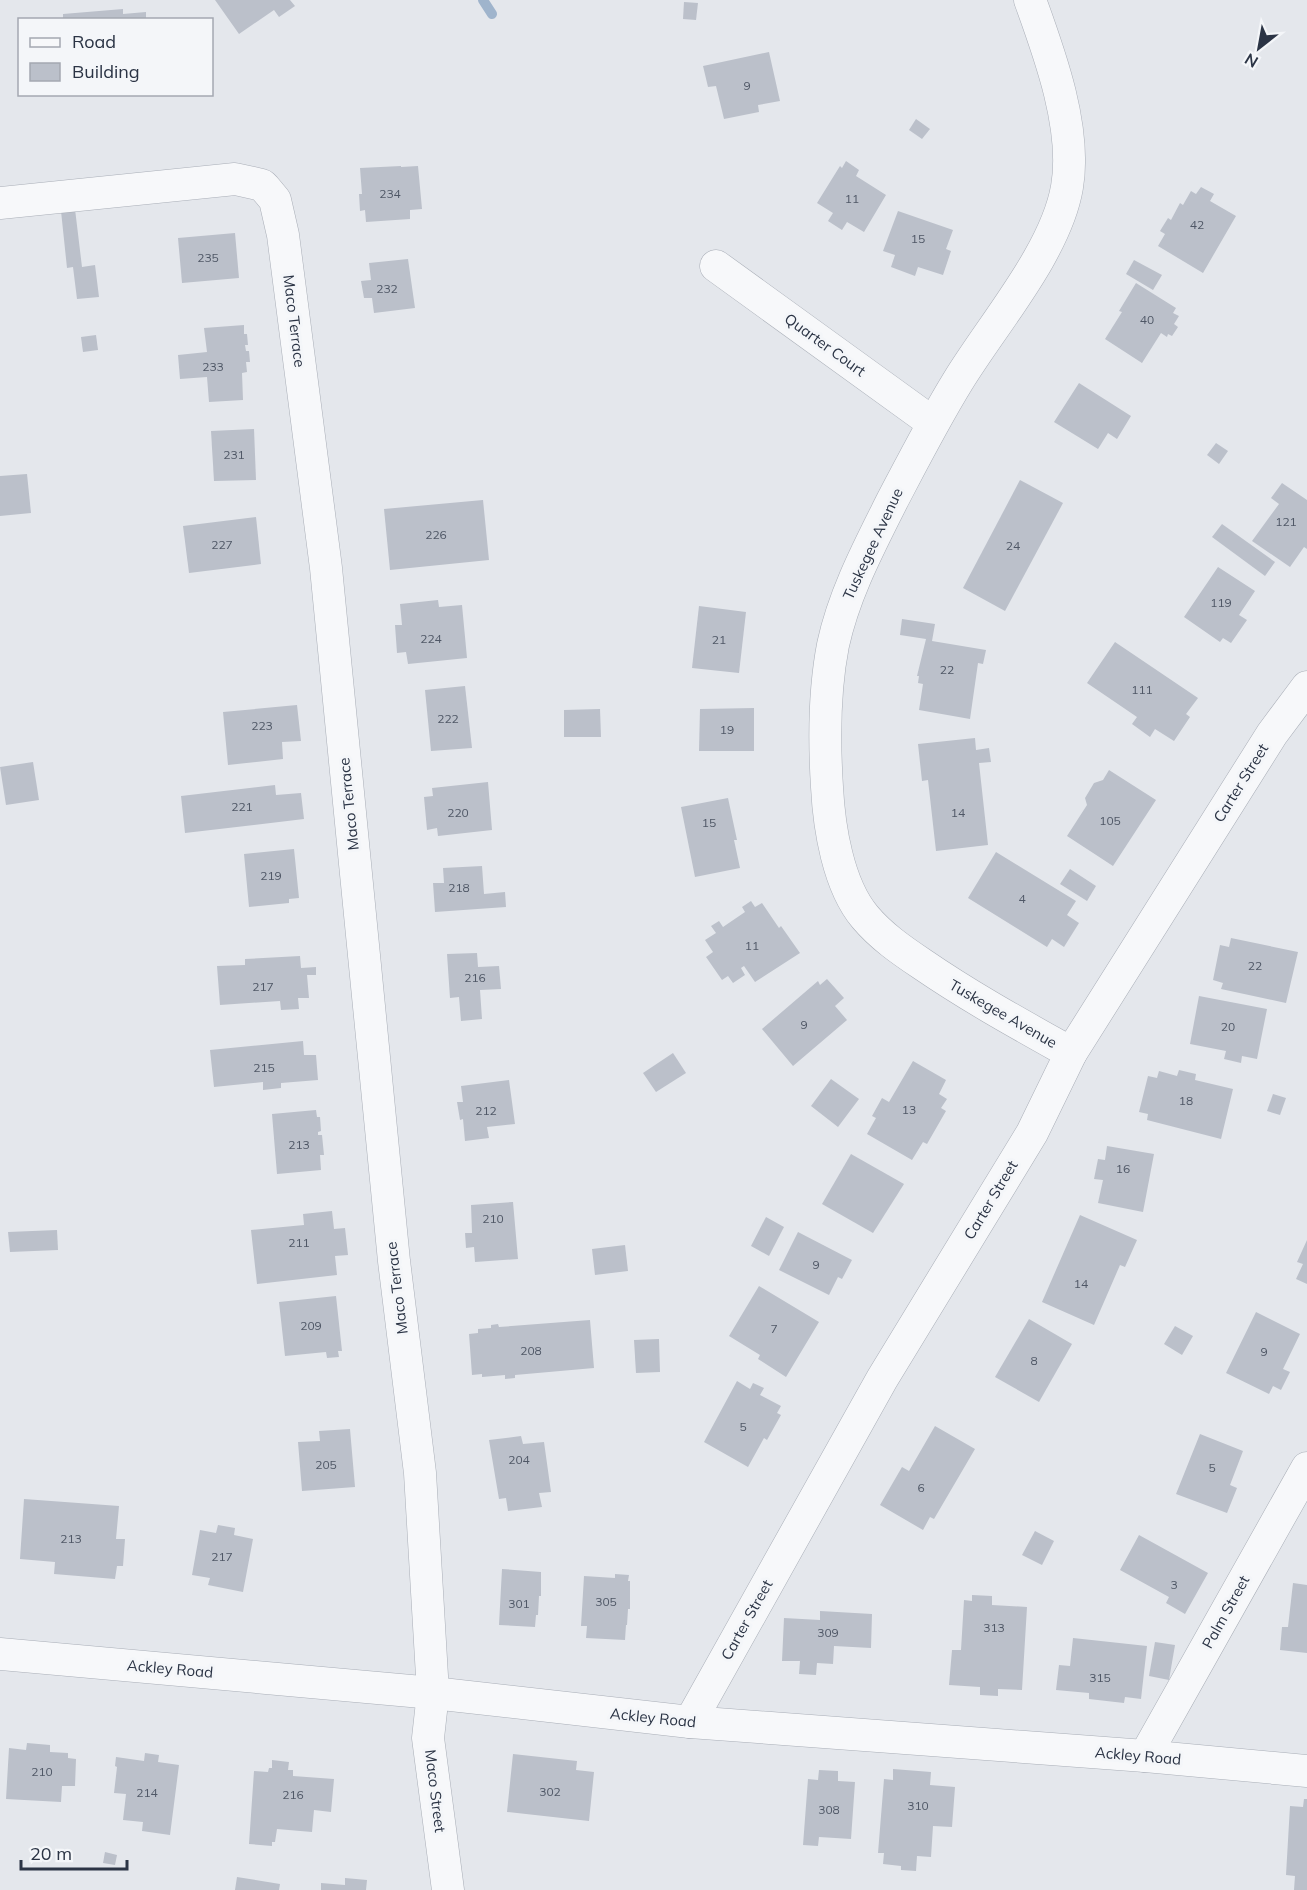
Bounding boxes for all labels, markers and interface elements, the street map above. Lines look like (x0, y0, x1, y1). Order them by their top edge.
legend (18, 18, 213, 96)
north arrow (1229, 18, 1289, 78)
text: Road (72, 30, 116, 53)
text: N (1241, 49, 1262, 73)
text: Building (72, 60, 140, 83)
house number: 9 (743, 78, 751, 93)
house number: 234 (379, 186, 401, 201)
house number: 11 (845, 191, 859, 206)
house number: 42 (1190, 217, 1204, 232)
house number: 15 (911, 231, 925, 246)
house number: 235 (197, 250, 219, 265)
street label: Maco Terrace (279, 274, 310, 368)
house number: 232 (376, 281, 398, 296)
street label: Quarter Court (781, 309, 870, 380)
house number: 40 (1140, 312, 1154, 327)
house number: 233 (202, 359, 224, 374)
house number: 231 (223, 447, 245, 462)
street label: Tuskegee Avenue (838, 485, 907, 603)
house number: 121 (1275, 514, 1297, 529)
house number: 226 (425, 527, 447, 542)
house number: 227 (211, 537, 233, 552)
house number: 24 (1006, 538, 1020, 553)
house number: 119 (1210, 595, 1232, 610)
house number: 224 (420, 631, 442, 646)
house number: 21 (712, 632, 726, 647)
house number: 22 (940, 662, 954, 677)
house number: 111 (1131, 682, 1153, 697)
house number: 222 (437, 711, 459, 726)
house number: 223 (251, 718, 273, 733)
house number: 19 (720, 722, 734, 737)
street label: Carter Street (1209, 740, 1272, 826)
street label: Maco Terrace (334, 757, 363, 851)
house number: 221 (231, 799, 253, 814)
house number: 220 (447, 805, 469, 820)
house number: 14 (951, 805, 965, 820)
house number: 105 (1099, 813, 1121, 828)
house number: 15 (702, 815, 716, 830)
house number: 219 (260, 868, 282, 883)
house number: 218 (448, 880, 470, 895)
house number: 4 (1018, 891, 1026, 906)
house number: 11 (745, 938, 759, 953)
house number: 22 (1248, 958, 1262, 973)
house number: 216 (464, 970, 486, 985)
street label: Tuskegee Avenue (946, 975, 1061, 1052)
house number: 217 (252, 979, 274, 994)
house number: 9 (800, 1017, 808, 1032)
house number: 20 (1221, 1019, 1235, 1034)
house number: 215 (253, 1060, 275, 1075)
house number: 18 (1179, 1093, 1193, 1108)
house number: 13 (902, 1102, 916, 1117)
house number: 212 (475, 1103, 497, 1118)
house number: 213 (288, 1137, 310, 1152)
street label: Carter Street (960, 1157, 1022, 1243)
house number: 16 (1116, 1161, 1130, 1176)
house number: 210 (482, 1211, 504, 1226)
house number: 211 (288, 1235, 310, 1250)
street label: Maco Terrace (381, 1241, 412, 1335)
house number: 9 (812, 1257, 820, 1272)
house number: 14 (1074, 1276, 1088, 1291)
house number: 209 (300, 1318, 322, 1333)
house number: 7 (770, 1321, 778, 1336)
house number: 208 (520, 1343, 542, 1358)
house number: 9 (1260, 1344, 1268, 1359)
house number: 8 (1030, 1353, 1038, 1368)
house number: 5 (739, 1419, 747, 1434)
house number: 204 (508, 1452, 530, 1467)
house number: 205 (315, 1457, 337, 1472)
house number: 5 (1208, 1460, 1216, 1475)
house number: 6 (917, 1480, 925, 1495)
house number: 213 (60, 1531, 82, 1546)
house number: 217 (211, 1549, 233, 1564)
street label: Palm Street (1198, 1572, 1253, 1652)
street label: Carter Street (717, 1576, 776, 1663)
house number: 3 (1170, 1577, 1178, 1592)
house number: 305 (595, 1594, 617, 1609)
house number: 301 (508, 1596, 530, 1611)
house number: 313 (983, 1620, 1005, 1635)
house number: 309 (817, 1625, 839, 1640)
street label: Ackley Road (126, 1655, 214, 1682)
house number: 315 (1089, 1670, 1111, 1685)
street label: Ackley Road (609, 1704, 697, 1731)
street label: Ackley Road (1094, 1742, 1182, 1769)
street label: Maco Street (421, 1749, 450, 1833)
house number: 210 (31, 1764, 53, 1779)
house number: 302 (539, 1784, 561, 1799)
house number: 214 (136, 1785, 158, 1800)
house number: 216 (282, 1787, 304, 1802)
house number: 310 (907, 1798, 929, 1813)
house number: 308 (818, 1802, 840, 1817)
scale bar (21, 1833, 128, 1871)
text: 20 m (30, 1842, 72, 1865)

